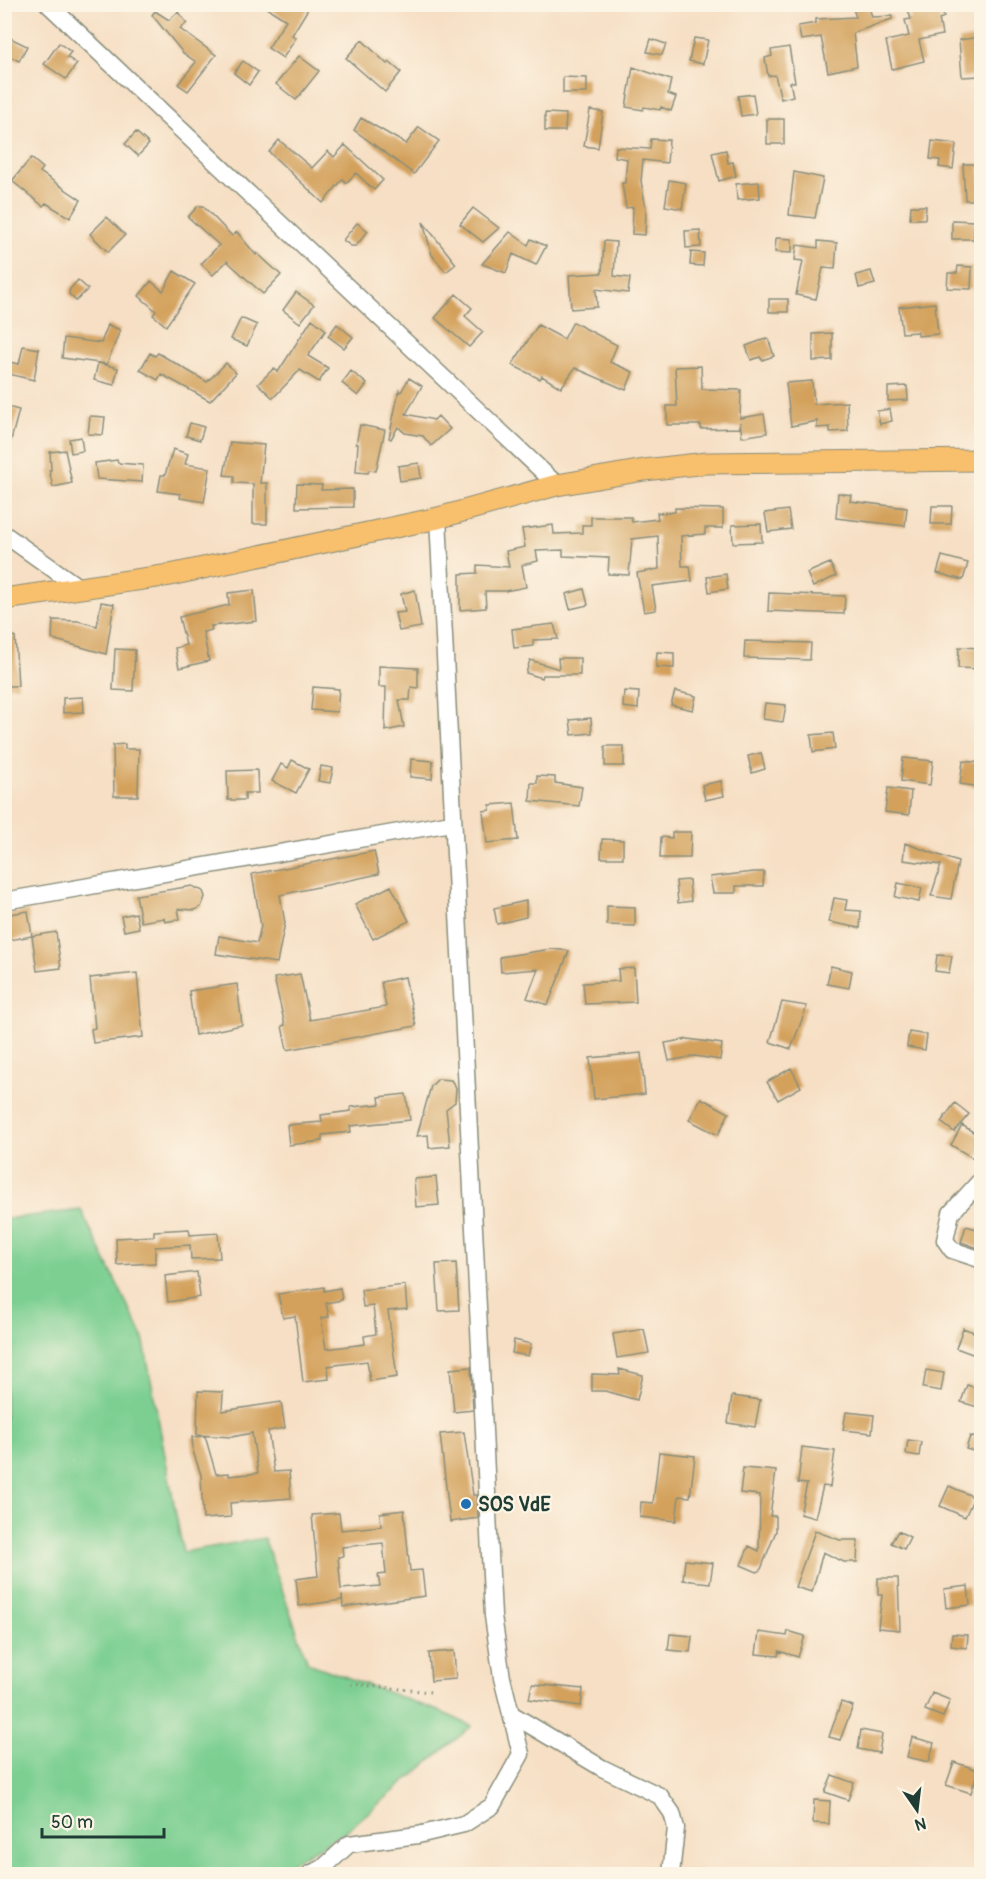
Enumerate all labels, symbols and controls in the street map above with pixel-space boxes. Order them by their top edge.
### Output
place label: SOS VdE [478,1492,551,1517]
marker: SOS VdE [459,1497,473,1511]
north arrow [887,1780,947,1840]
scale bar [42,1801,164,1839]
text: 50 m [51,1811,93,1834]
text: N [913,1813,928,1835]

